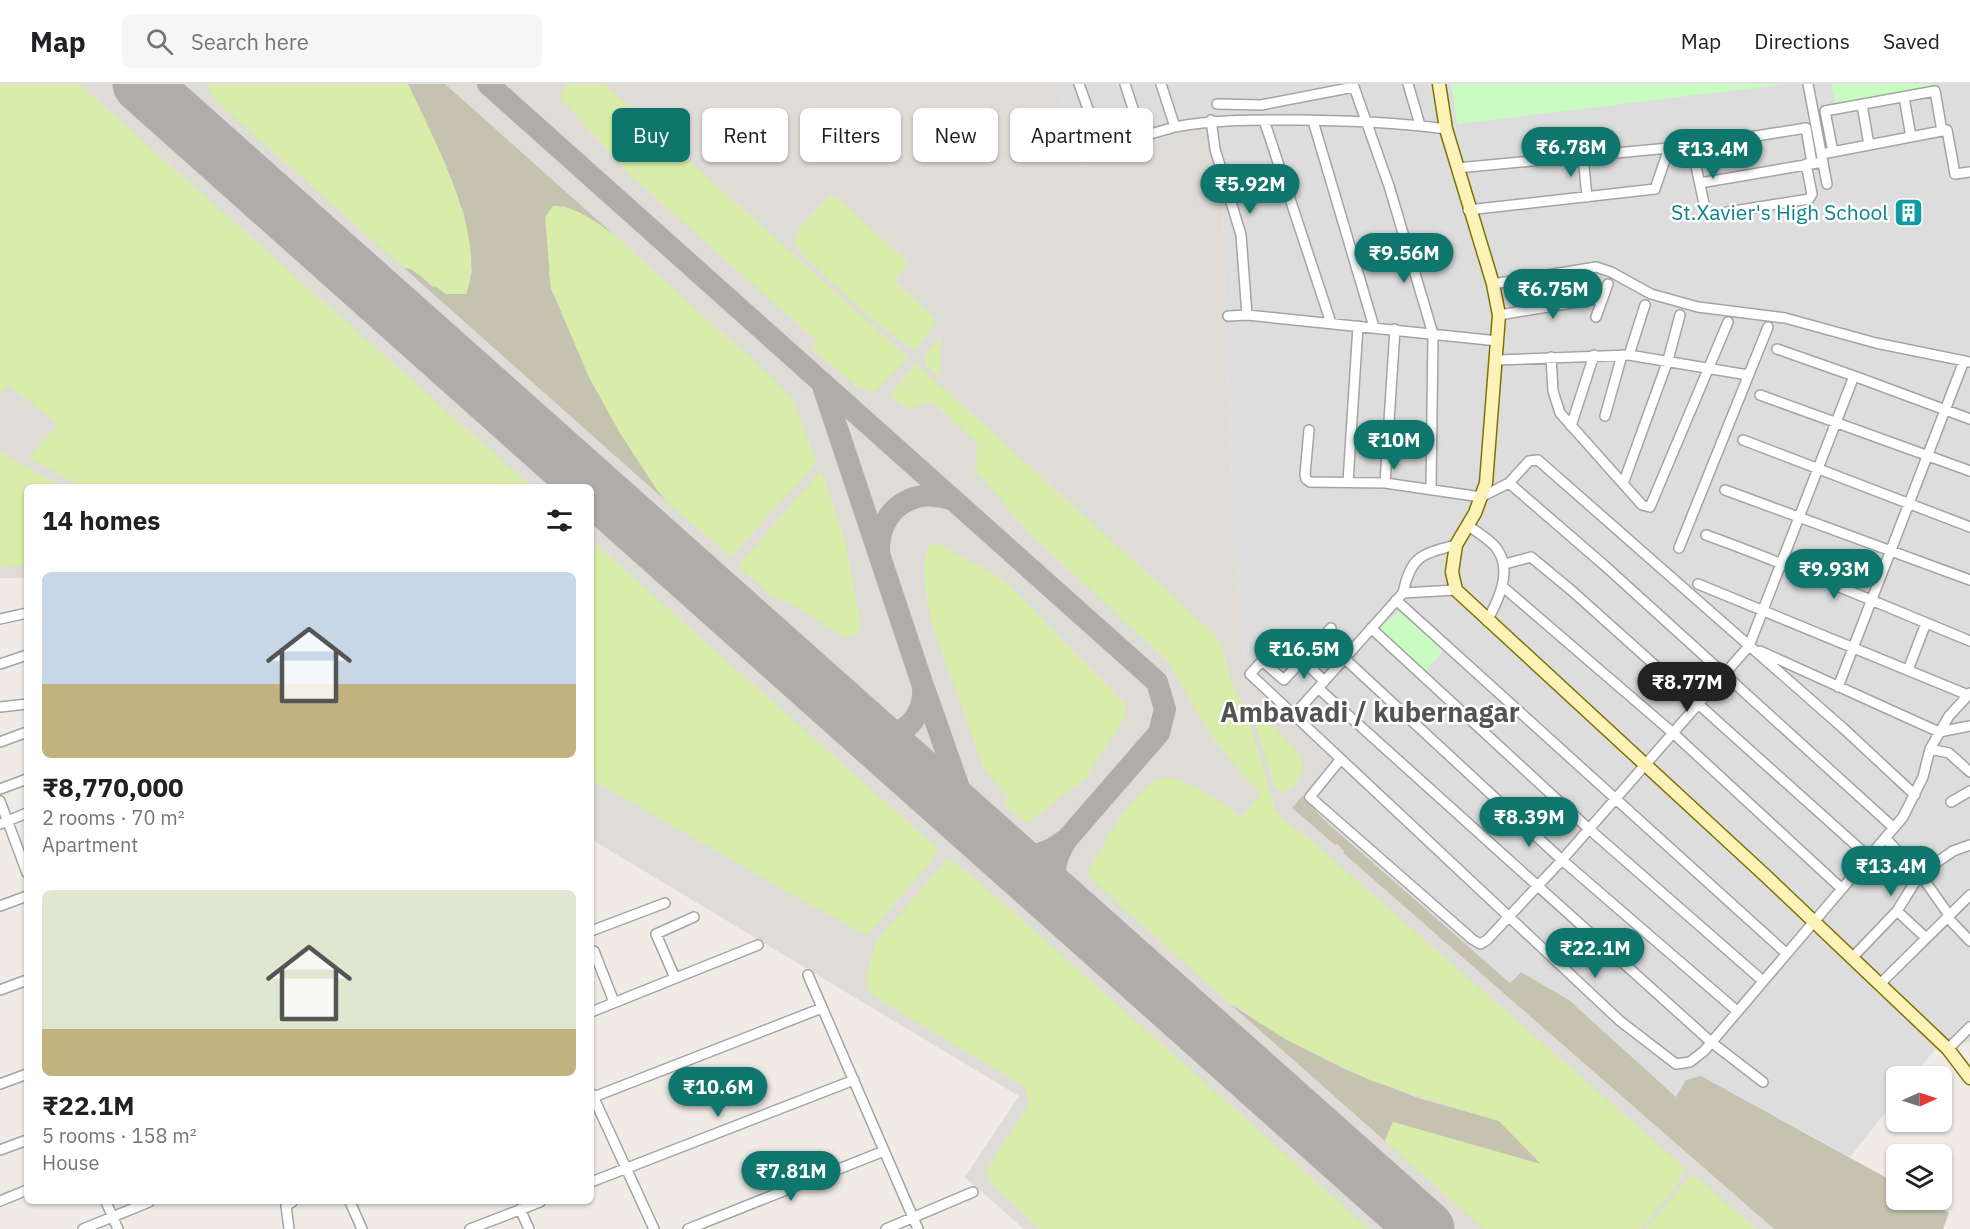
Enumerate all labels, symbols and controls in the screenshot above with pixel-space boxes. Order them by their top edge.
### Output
search box [122,14,542,68]
text: Map [30,23,86,60]
icon: search [143,25,176,58]
text: Search here [191,27,309,56]
text: Map [1681,27,1721,55]
text: Directions [1754,27,1850,55]
text: Saved [1883,27,1940,55]
chip: Buy [612,108,690,162]
chip: Rent [702,108,788,162]
chip: Filters [800,108,901,162]
chip: New [913,108,998,162]
chip: Apartment [1010,108,1153,162]
pin: ₹6.78M [1522,127,1620,178]
pin: ₹13.4M [1664,129,1762,180]
text: ₹6.78M [1535,133,1607,160]
text: ₹13.4M [1677,135,1749,162]
pin: ₹5.92M [1201,164,1299,215]
text: ₹5.92M [1214,170,1286,197]
building icon: St.Xavier's High School [1893,196,1925,228]
place label: St.Xavier's High School [1671,198,1888,226]
pin: ₹9.56M [1355,233,1453,284]
text: ₹9.56M [1368,239,1440,266]
pin: ₹6.75M [1504,269,1602,320]
text: ₹6.75M [1517,275,1589,302]
pin: ₹10M [1358,420,1430,471]
text: ₹10M [1368,426,1420,453]
text: 14 homes [42,503,160,537]
icon: filters [543,504,576,537]
pin: ₹9.93M [1785,549,1883,600]
text: ₹9.93M [1798,555,1870,582]
icon: home [255,611,363,719]
pin: ₹16.5M [1255,629,1353,680]
text: ₹16.5M [1268,635,1340,662]
pin: ₹8.77M [1638,662,1736,713]
text: ₹8.77M [1651,668,1723,695]
district label: Ambavadi / kubernagar [1220,694,1520,729]
text: ₹8,770,000 [42,770,184,804]
pin: ₹8.39M [1480,797,1578,848]
text: ₹8.39M [1493,803,1565,830]
text: 2 rooms · 70 m² [42,804,185,831]
text: Apartment [42,831,138,858]
pin: ₹13.4M [1842,846,1940,897]
text: ₹13.4M [1855,852,1927,879]
pin: ₹22.1M [1546,928,1644,979]
icon: home [255,929,363,1037]
text: ₹22.1M [1559,934,1631,961]
north arrow [1886,1066,1952,1132]
map controls [1886,1066,1952,1210]
pin: ₹10.6M [669,1067,767,1118]
text: ₹10.6M [682,1073,754,1100]
text: ₹22.1M [42,1088,135,1122]
text: 5 rooms · 158 m² [42,1122,197,1149]
button: layers [1886,1144,1952,1210]
text: House [42,1149,99,1176]
pin: ₹7.81M [742,1151,840,1202]
text: ₹7.81M [755,1157,827,1184]

